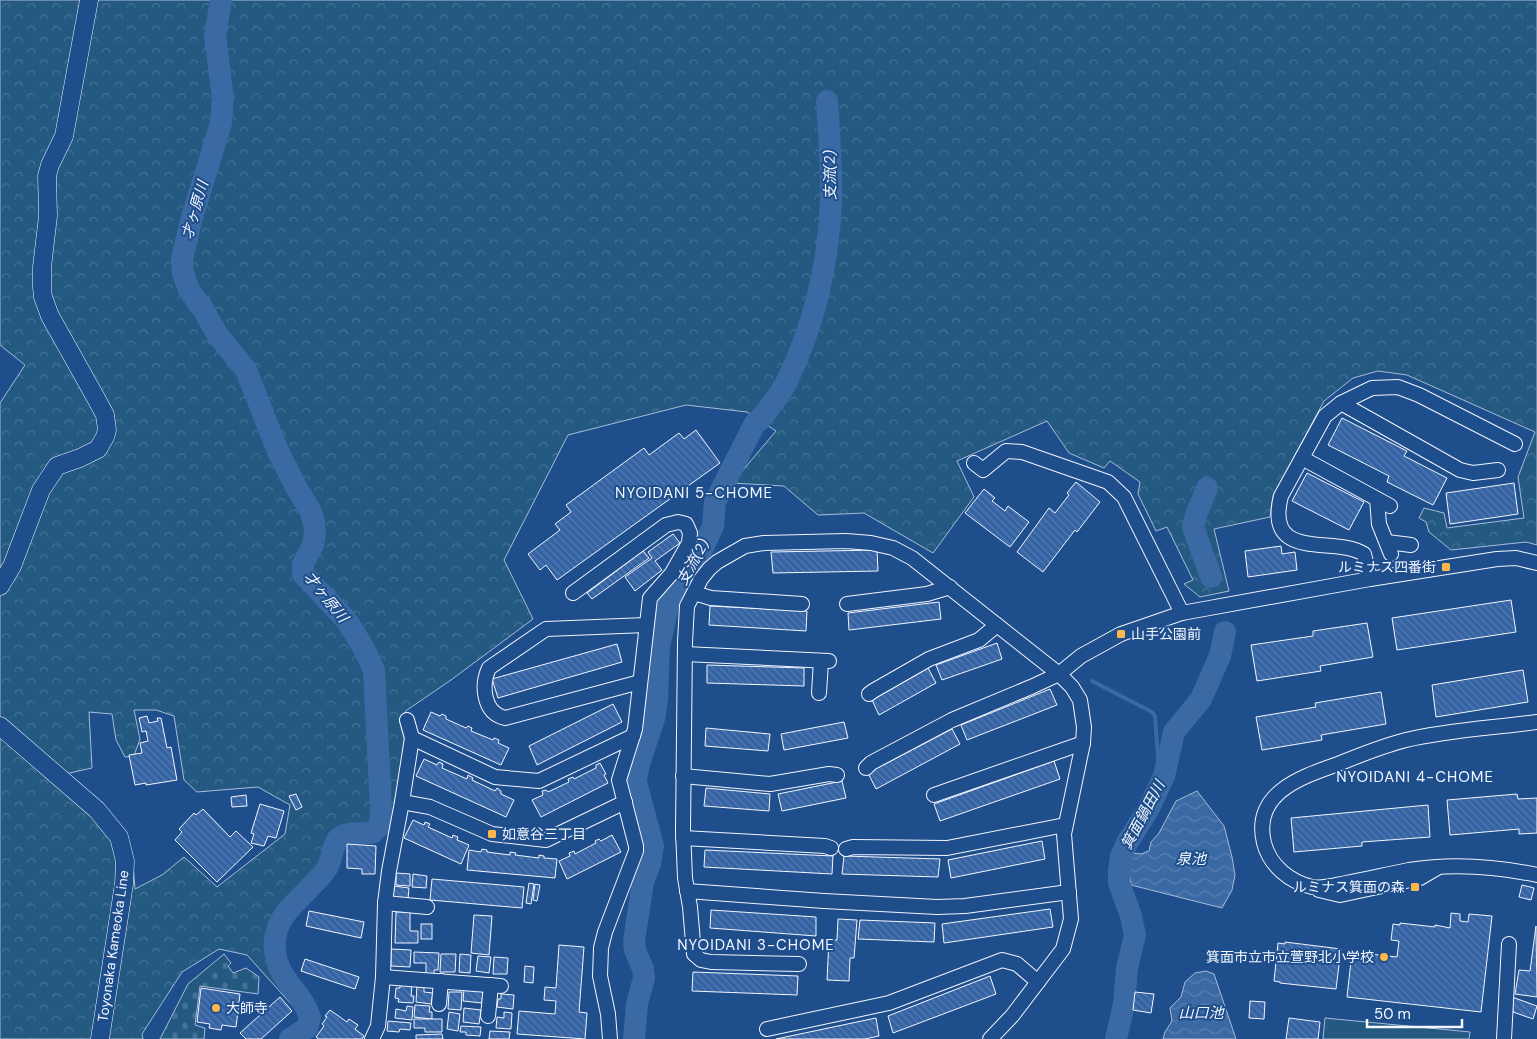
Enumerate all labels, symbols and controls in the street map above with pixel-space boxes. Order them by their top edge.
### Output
water label: 支流(2) [820,149,840,200]
water label: 才ヶ原川 [177,176,213,242]
district label: NYOIDANI 5-CHOME [615,483,773,503]
water label: 支流(2) [672,535,714,589]
place label: ルミナス四番街 [1338,558,1436,576]
marker: ルミナス四番街 [1440,561,1452,573]
water label: 才ヶ原川 [299,567,354,628]
place label: 山手公園前 [1131,625,1201,643]
marker: 山手公園前 [1115,628,1127,640]
district label: NYOIDANI 4-CHOME [1336,767,1494,787]
water label: 箕面鍋田川 [1117,775,1170,853]
place label: 如意谷三丁目 [502,825,586,843]
marker: 如意谷三丁目 [486,828,498,840]
water label: 泉池 [1176,849,1208,869]
street label: Toyonaka Kameoka Line [93,869,133,1023]
place label: ルミナス箕面の森 [1293,878,1405,896]
marker: ルミナス箕面の森 [1409,881,1421,893]
district label: NYOIDANI 3-CHOME [677,935,835,955]
place label: 箕面市立市立萱野北小学校 [1206,948,1374,966]
marker: 箕面市立市立萱野北小学校 [1378,951,1390,963]
scale bar [1367,996,1462,1028]
place label: 大師寺 [226,999,268,1017]
marker: 大師寺 [210,1002,222,1014]
water label: 山口池 [1178,1003,1225,1023]
text: 50 m [1374,1004,1411,1024]

